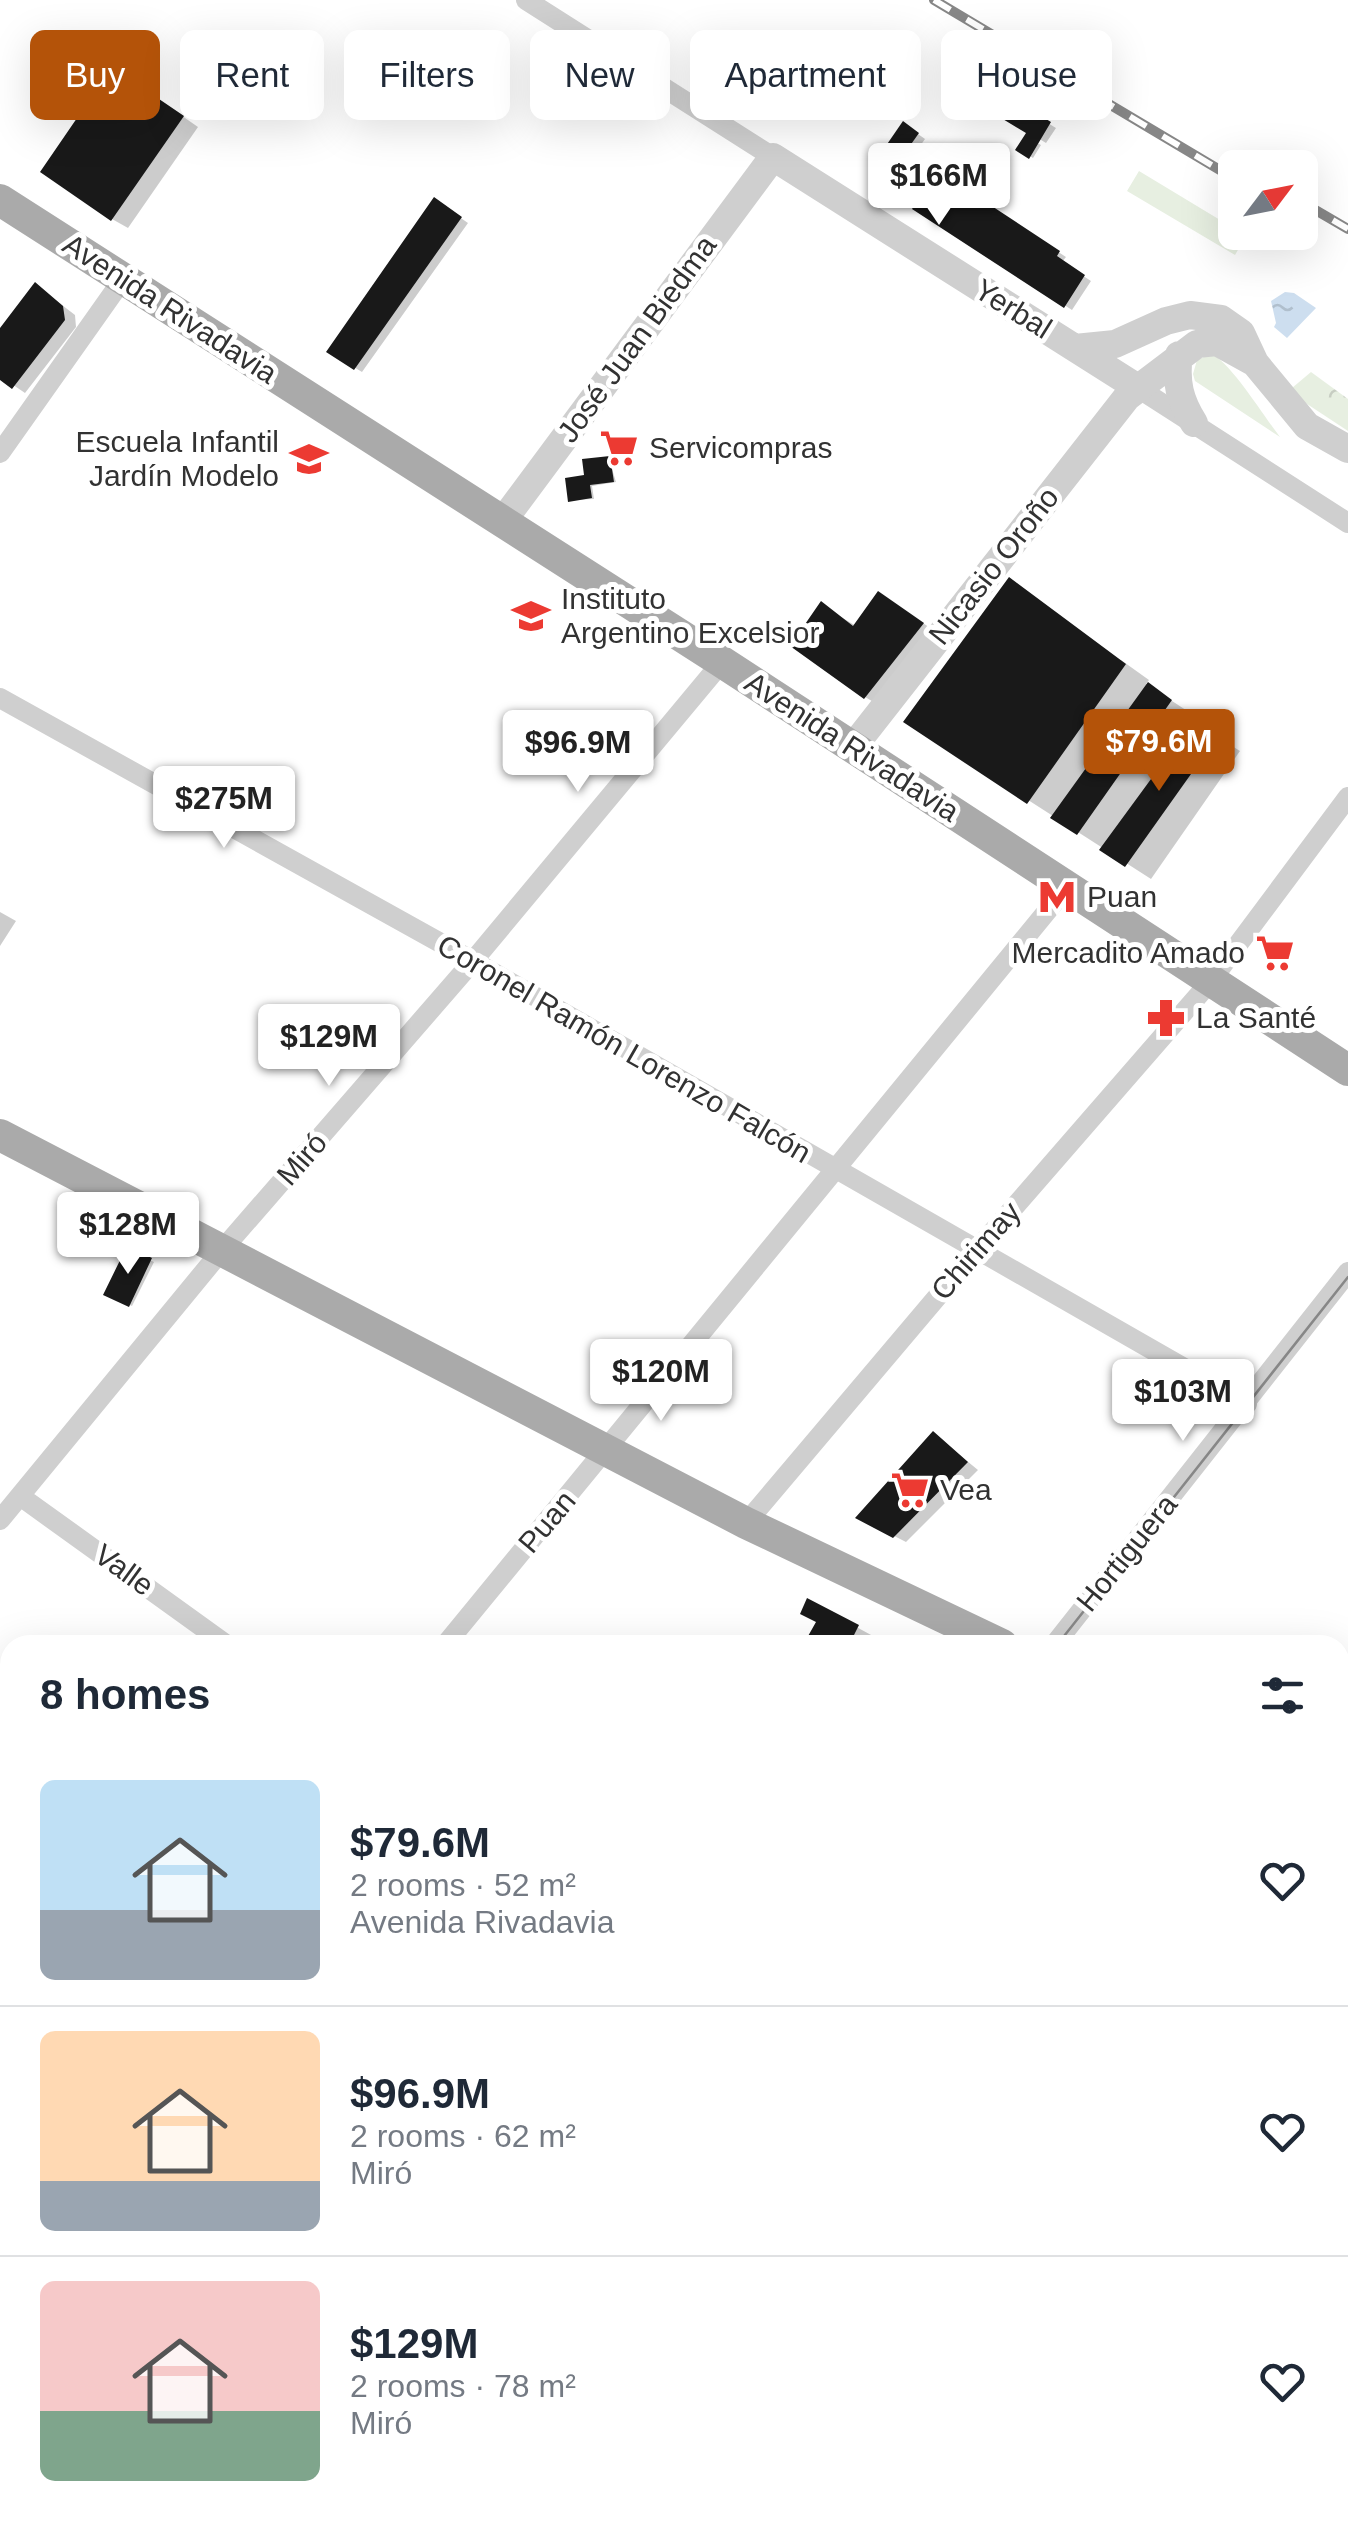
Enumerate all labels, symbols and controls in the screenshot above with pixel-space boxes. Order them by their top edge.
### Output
chip: Buy [30,30,160,120]
chip: Rent [180,30,324,120]
chip: Filters [344,30,510,120]
chip: New [530,30,670,120]
chip: Apartment [690,30,921,120]
chip: House [941,30,1112,120]
pin: $166M [869,143,1009,228]
north arrow [1218,150,1318,250]
map controls [1218,150,1318,250]
text: $166M [890,157,988,193]
street label: Avenida Rivadavia [57,227,283,390]
street label: José Juan Biedma [551,229,723,448]
street label: Yerbal [969,272,1058,345]
place label: Escuela Infantil Jardín Modelo [76,425,279,492]
supermarket icon: Servicompras [598,427,640,469]
place label: Servicompras [649,431,832,464]
school or university icon: Escuela Infantil Jardín Modelo [288,438,330,480]
street label: Nicasio Oroño [922,481,1065,651]
place label: Instituto Argentino Excelsior [561,582,819,649]
school or university icon: Instituto Argentino Excelsior [510,595,552,637]
street label: Avenida Rivadavia [739,665,965,828]
pin: $79.6M [1078,709,1240,794]
pin: $96.9M [497,710,659,795]
text: $79.6M [1106,723,1212,759]
text: $96.9M [525,724,631,760]
pin: $275M [154,766,294,851]
text: $275M [175,780,273,816]
metro station icon: Puan [1036,876,1078,918]
place label: Puan [1087,880,1157,913]
street label: Coronel Ramón Lorenzo Falcón [432,928,817,1169]
supermarket icon: Mercadito Amado [1254,932,1296,974]
place label: Mercadito Amado [1012,936,1245,969]
pharmacy icon: La Santé [1145,997,1187,1039]
place label: La Santé [1196,1001,1316,1034]
pin: $129M [259,1004,399,1089]
text: $129M [280,1018,378,1054]
street label: Miró [270,1126,333,1192]
pin: $128M [58,1192,198,1277]
street label: Chirimay [924,1195,1027,1306]
text: $128M [79,1206,177,1242]
pin: $120M [591,1339,731,1424]
text: $120M [612,1353,710,1389]
pin: $103M [1113,1359,1253,1444]
text: $103M [1134,1373,1232,1409]
supermarket icon: Vea [889,1469,931,1511]
place label: Vea [940,1473,992,1506]
street label: Puan [511,1484,582,1559]
street label: Hortiguera [1070,1488,1184,1617]
street label: Valle [89,1537,160,1602]
icon: filters [1255,1668,1310,1723]
text: 8 homes [40,1671,210,1718]
text: $79.6M [350,1819,490,1866]
icon: home [120,1820,240,1940]
icon: heart [1255,1853,1310,1908]
text: 2 rooms · 52 m² [350,1867,576,1903]
text: Avenida Rivadavia [350,1904,614,1940]
text: $96.9M [350,2070,490,2117]
icon: home [120,2071,240,2191]
icon: heart [1255,2104,1310,2159]
text: 2 rooms · 62 m² [350,2118,576,2154]
text: Miró [350,2155,412,2191]
text: $129M [350,2320,478,2367]
icon: home [120,2321,240,2441]
icon: heart [1255,2354,1310,2409]
text: 2 rooms · 78 m² [350,2368,576,2404]
text: Miró [350,2405,412,2441]

